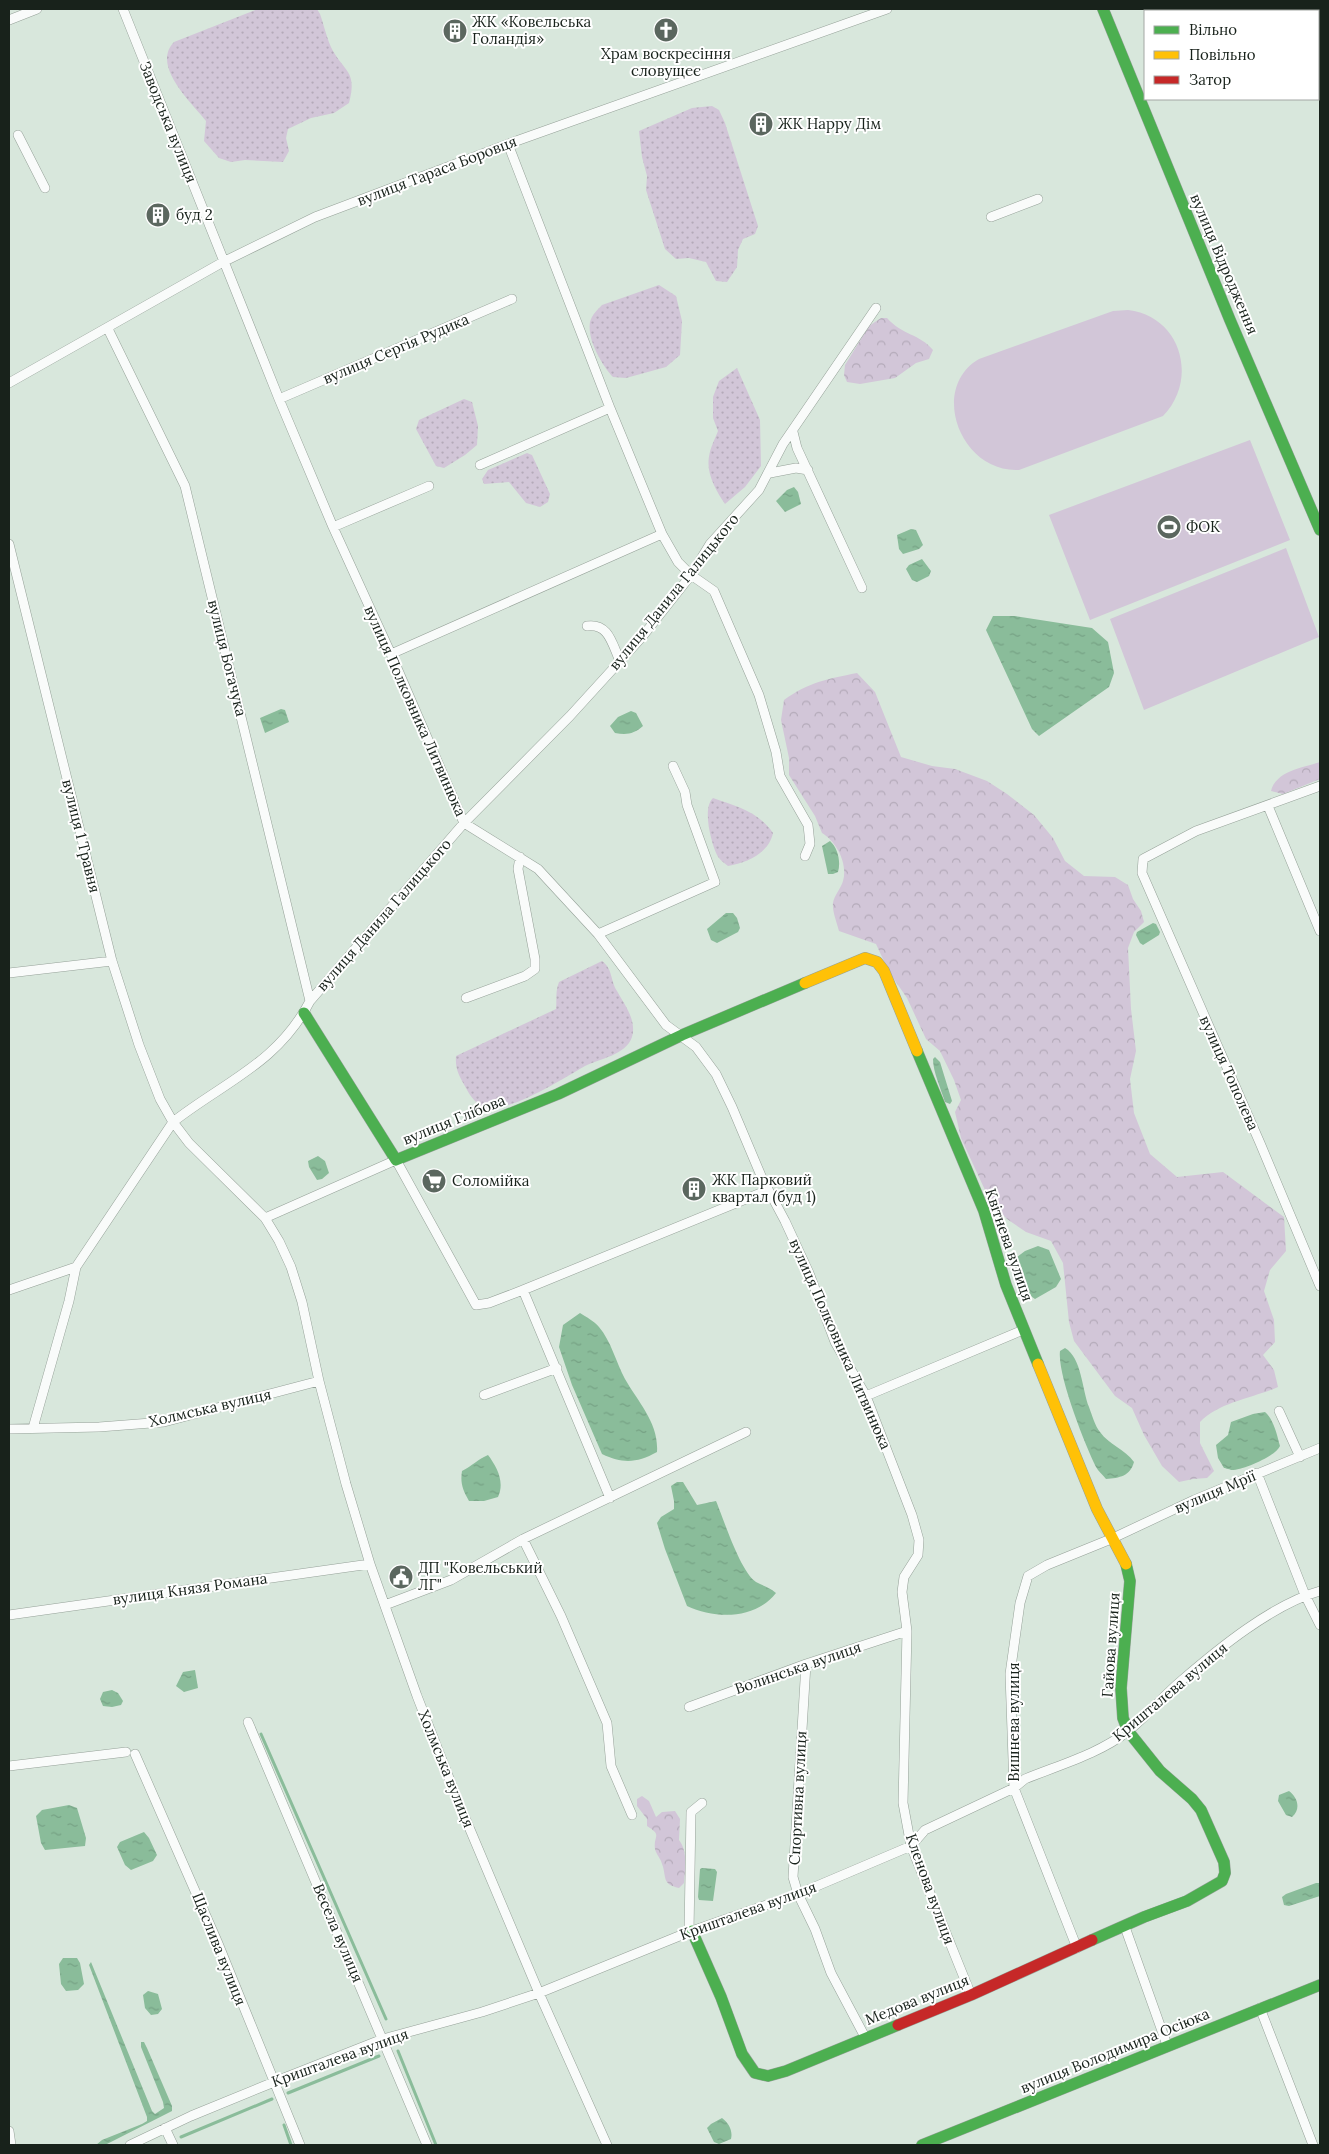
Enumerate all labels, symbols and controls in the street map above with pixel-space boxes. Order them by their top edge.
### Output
legend [1144,10,1319,100]
place label: ЖК «Ковельська Голандія» [472,12,591,48]
church icon: Храм воскресіння словущеє [653,17,679,43]
building icon: ЖК «Ковельська Голандія» [442,18,468,44]
text: Вільно [1189,20,1237,39]
place label: Храм воскресіння словущеє [601,44,731,80]
text: Повільно [1189,45,1256,64]
street label: Заводська вулиця [135,58,201,185]
text: Затор [1189,70,1231,89]
building icon: ЖК Happy Дім [748,111,774,137]
place label: ЖК Happy Дім [778,114,881,133]
street label: вулиця Тараса Боровця [354,131,519,210]
street label: вулиця Відродження [1186,191,1263,337]
building icon: буд 2 [145,202,171,228]
place label: буд 2 [176,205,213,224]
street label: вулиця Сергія Рудика [320,309,472,388]
street label: вулиця Данила Галицького [605,509,743,674]
sports icon: ФОК [1156,514,1182,540]
place label: ФОК [1186,517,1221,536]
street label: вулиця Богачука [204,597,251,719]
street label: вулиця Полковника Литвинюка [360,602,471,819]
street label: вулиця 1 Травня [58,777,105,895]
street label: вулиця Данила Галицького [312,834,455,995]
street label: вулиця Тополева [1196,1013,1263,1133]
street label: вулиця Глібова [400,1090,508,1149]
supermarket icon: Соломійка [421,1168,447,1194]
place label: ЖК Парковий квартал (буд 1) [712,1170,816,1207]
place label: Соломійка [452,1171,530,1190]
building icon: ЖК Парковий квартал (буд 1) [681,1176,707,1202]
street label: Квітнева вулиця [981,1186,1038,1304]
street label: вулиця Полковника Литвинюка [785,1235,896,1452]
street label: Холмська вулиця [147,1384,273,1431]
street label: вулиця Мрії [1171,1466,1259,1517]
place label: ДП "Ковельський ЛГ" [418,1558,543,1594]
public building icon: ДП "Ковельський ЛГ" [388,1564,414,1590]
street label: вулиця Князя Романа [111,1568,269,1609]
street label: Гайова вулиця [1097,1592,1124,1698]
street label: Волинська вулиця [732,1637,864,1698]
street label: Кришталева вулиця [1108,1638,1231,1745]
street label: Вишнева вулиця [1004,1662,1023,1782]
street label: Холмська вулиця [414,1707,479,1830]
street label: Спортивна вулиця [784,1730,811,1866]
street label: Кленова вулиця [902,1831,959,1947]
street label: Кришталева вулиця [677,1877,819,1944]
street label: Весела вулиця [309,1881,368,1985]
street label: Щаслива вулиця [188,1890,251,2008]
street label: Медова вулиця [862,1970,972,2029]
street label: вулиця Володимира Осіюка [1017,2004,1212,2097]
street label: Кришталева вулиця [269,2024,411,2091]

